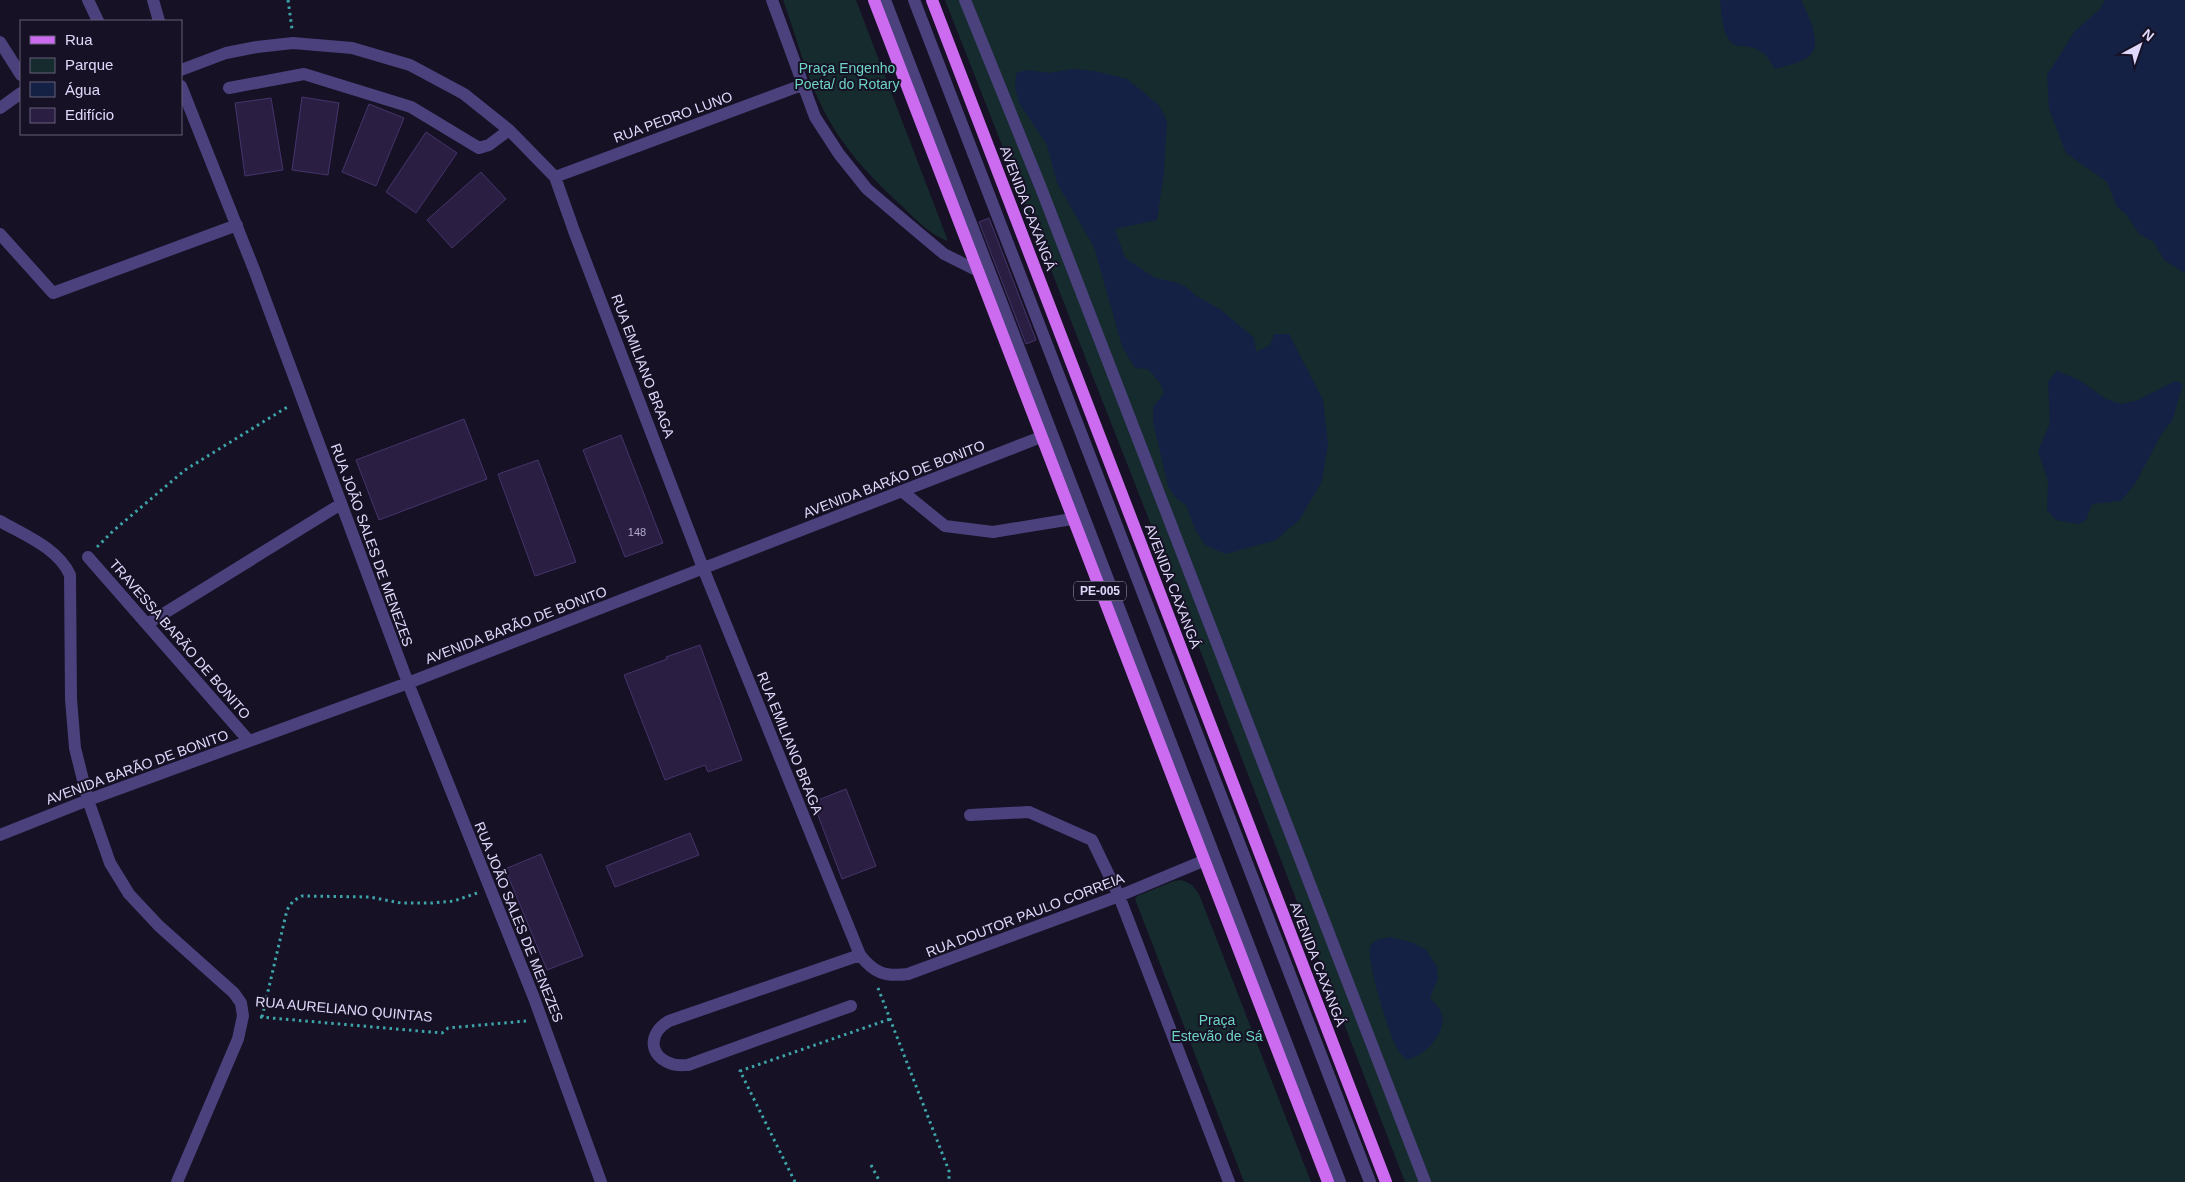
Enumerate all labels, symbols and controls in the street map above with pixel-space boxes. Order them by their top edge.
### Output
legend [20,20,182,135]
north arrow [2115,20,2165,70]
text: N [2139,26,2157,44]
text: Rua [65,31,93,48]
text: Parque [65,56,113,73]
park label: Praça Engenho Poeta/ do Rotary [794,60,900,92]
text: Água [65,81,101,98]
street label: RUA PEDRO LUNO [611,88,735,146]
text: Edifício [65,106,114,123]
street label: AVENIDA CAXANGÁ [997,144,1059,273]
street label: RUA EMILIANO BRAGA [608,292,678,441]
street label: AVENIDA BARÃO DE BONITO [801,437,987,521]
street label: RUA JOÃO SALES DE MENEZES [328,441,416,649]
street label: AVENIDA CAXANGÁ [1142,522,1204,651]
house number: 148 [628,526,646,538]
street label: TRAVESSA BARÃO DE BONITO [106,556,254,722]
road number: PE-005 [1074,582,1126,600]
street label: AVENIDA BARÃO DE BONITO [423,583,609,667]
street label: RUA EMILIANO BRAGA [754,669,826,817]
street label: AVENIDA BARÃO DE BONITO [43,726,231,808]
street label: RUA JOÃO SALES DE MENEZES [471,819,567,1025]
street label: RUA DOUTOR PAULO CORREIA [924,869,1127,960]
street label: AVENIDA CAXANGÁ [1287,900,1349,1029]
street label: RUA AURELIANO QUINTAS [255,993,433,1025]
park label: Praça Estevão de Sá [1171,1012,1263,1044]

